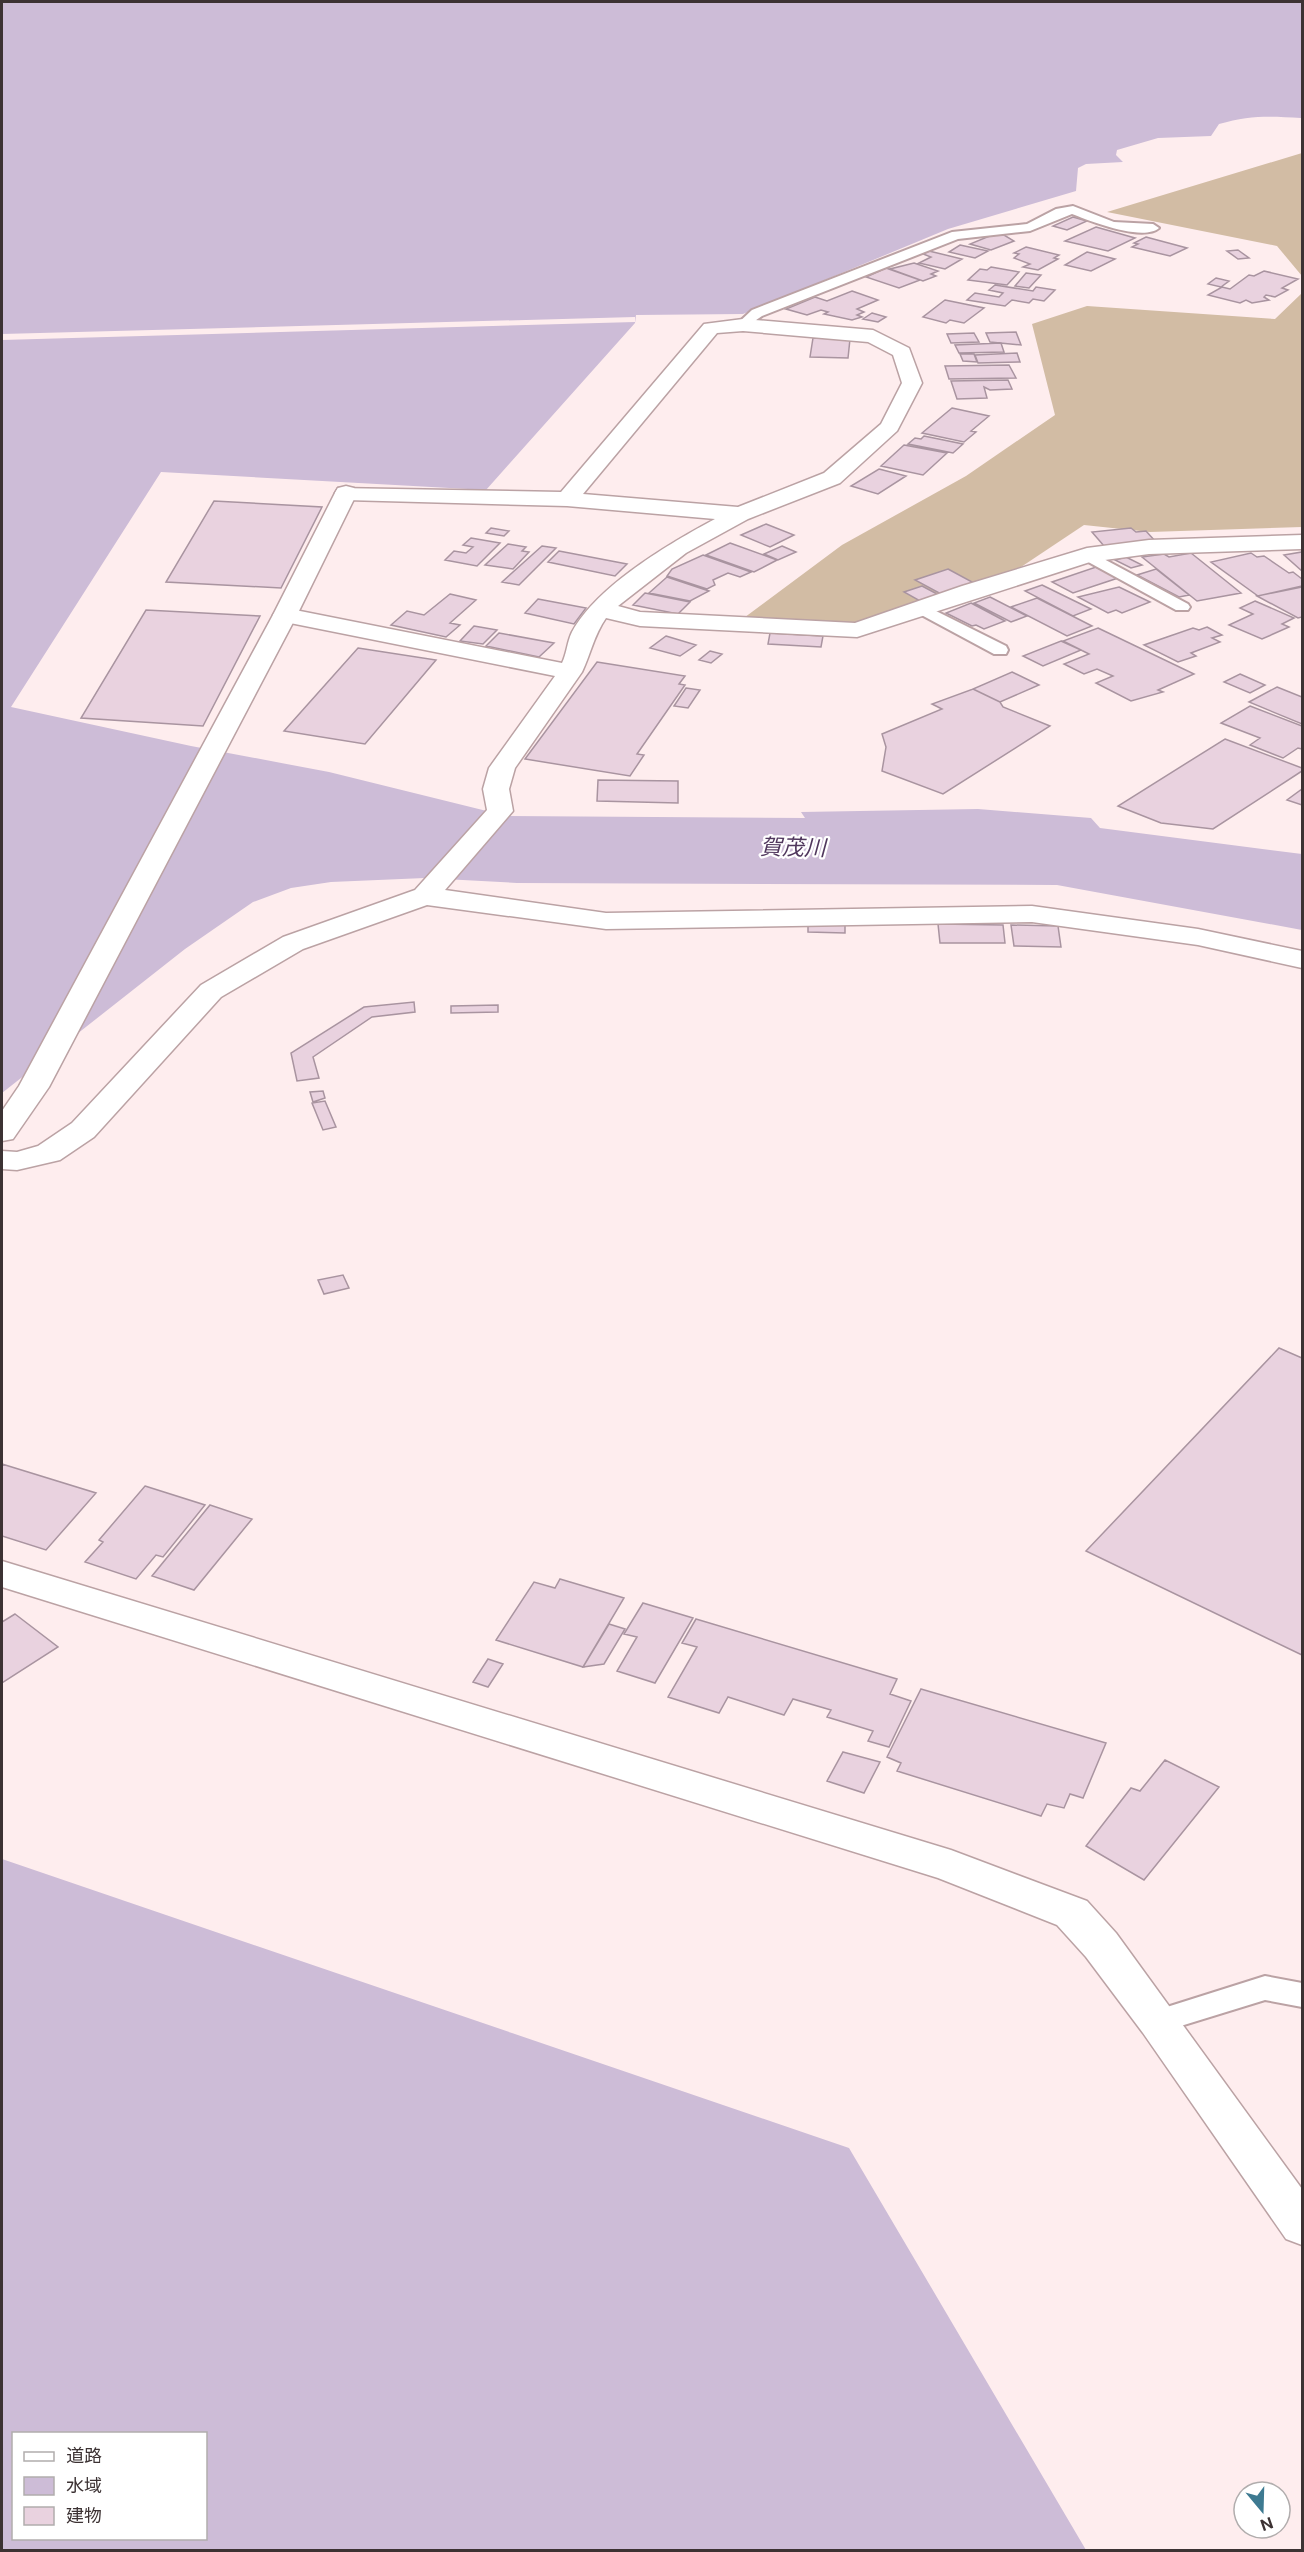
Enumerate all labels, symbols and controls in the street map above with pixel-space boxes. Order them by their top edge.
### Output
water label: 賀茂川 [760,833,828,861]
legend [12,2432,207,2540]
text: 道路 [66,2445,102,2466]
text: 水域 [66,2475,102,2496]
north arrow [1232,2480,1292,2540]
text: 建物 [66,2505,102,2526]
text: N [1258,2513,1276,2535]

